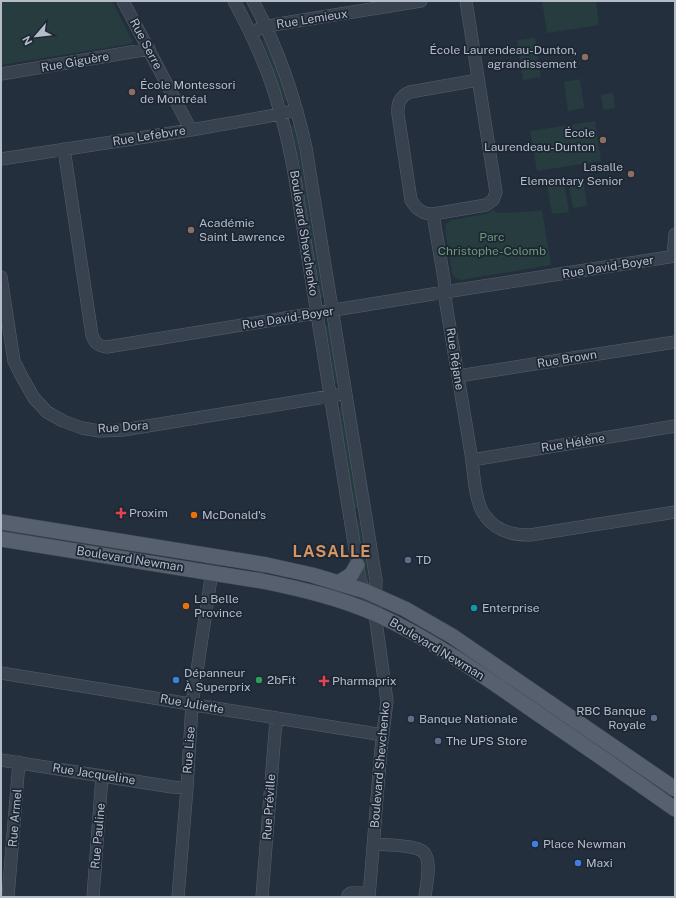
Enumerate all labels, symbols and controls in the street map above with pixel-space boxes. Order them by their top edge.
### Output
street label: Rue Lemieux [275,6,349,32]
north arrow [16,16,56,56]
street label: Rue Serre [127,16,165,72]
text: N [20,34,34,47]
place label: École Laurendeau-Dunton, agrandissement [430,43,577,71]
street label: Rue Giguère [40,49,110,75]
marker: École Laurendeau-Dunton, agrandissement [580,52,590,62]
place label: École Montessori de Montréal [140,78,235,106]
marker: École Montessori de Montréal [127,87,137,97]
street label: Rue Lefebvre [111,123,187,149]
place label: École Laurendeau-Dunton [484,126,595,154]
marker: École Laurendeau-Dunton [598,135,608,145]
place label: Lasalle Elementary Senior [520,160,623,188]
street label: Boulevard Shevchenko [287,169,321,297]
marker: Lasalle Elementary Senior [626,169,636,179]
place label: Académie Saint Lawrence [199,216,285,244]
marker: Académie Saint Lawrence [186,225,196,235]
park label: Parc Christophe-Colomb [438,230,546,258]
street label: Rue David-Boyer [561,253,655,281]
street label: Rue David-Boyer [241,304,335,332]
street label: Rue Réjane [443,327,467,391]
street label: Rue Brown [536,347,598,371]
street label: Rue Dora [97,418,149,436]
street label: Rue Hélène [540,431,606,455]
place label: Proxim [129,506,168,520]
marker: Proxim [116,508,126,518]
place label: McDonald's [202,508,266,522]
marker: McDonald's [189,510,199,520]
district label: LASALLE [293,542,371,561]
street label: Boulevard Newman [76,544,185,574]
place label: TD [416,553,431,567]
marker: TD [403,555,413,565]
place label: La Belle Province [194,592,242,620]
marker: La Belle Province [181,601,191,611]
place label: Enterprise [482,601,540,615]
marker: Enterprise [469,603,479,613]
street label: Boulevard Newman [387,615,487,683]
place label: Dépanneur À Superprix [184,666,251,694]
place label: 2bFit [267,673,296,687]
place label: Pharmaprix [332,674,397,688]
marker: Dépanneur À Superprix [171,675,181,685]
marker: 2bFit [254,675,264,685]
marker: Pharmaprix [319,676,329,686]
street label: Rue Juliette [159,691,225,717]
street label: Boulevard Shevchenko [367,701,393,829]
place label: RBC Banque Royale [576,704,646,732]
place label: Banque Nationale [419,712,518,726]
marker: RBC Banque Royale [649,713,659,723]
marker: Banque Nationale [406,714,416,724]
street label: Rue Lise [180,726,198,774]
place label: The UPS Store [446,734,528,748]
marker: The UPS Store [433,736,443,746]
street label: Rue Jacqueline [52,761,137,787]
street label: Rue Préville [260,773,278,841]
street label: Rue Armel [5,788,25,848]
street label: Rue Pauline [88,802,108,870]
place label: Place Newman [543,837,626,851]
marker: Place Newman [530,839,540,849]
place label: Maxi [586,856,613,870]
marker: Maxi [573,858,583,868]

